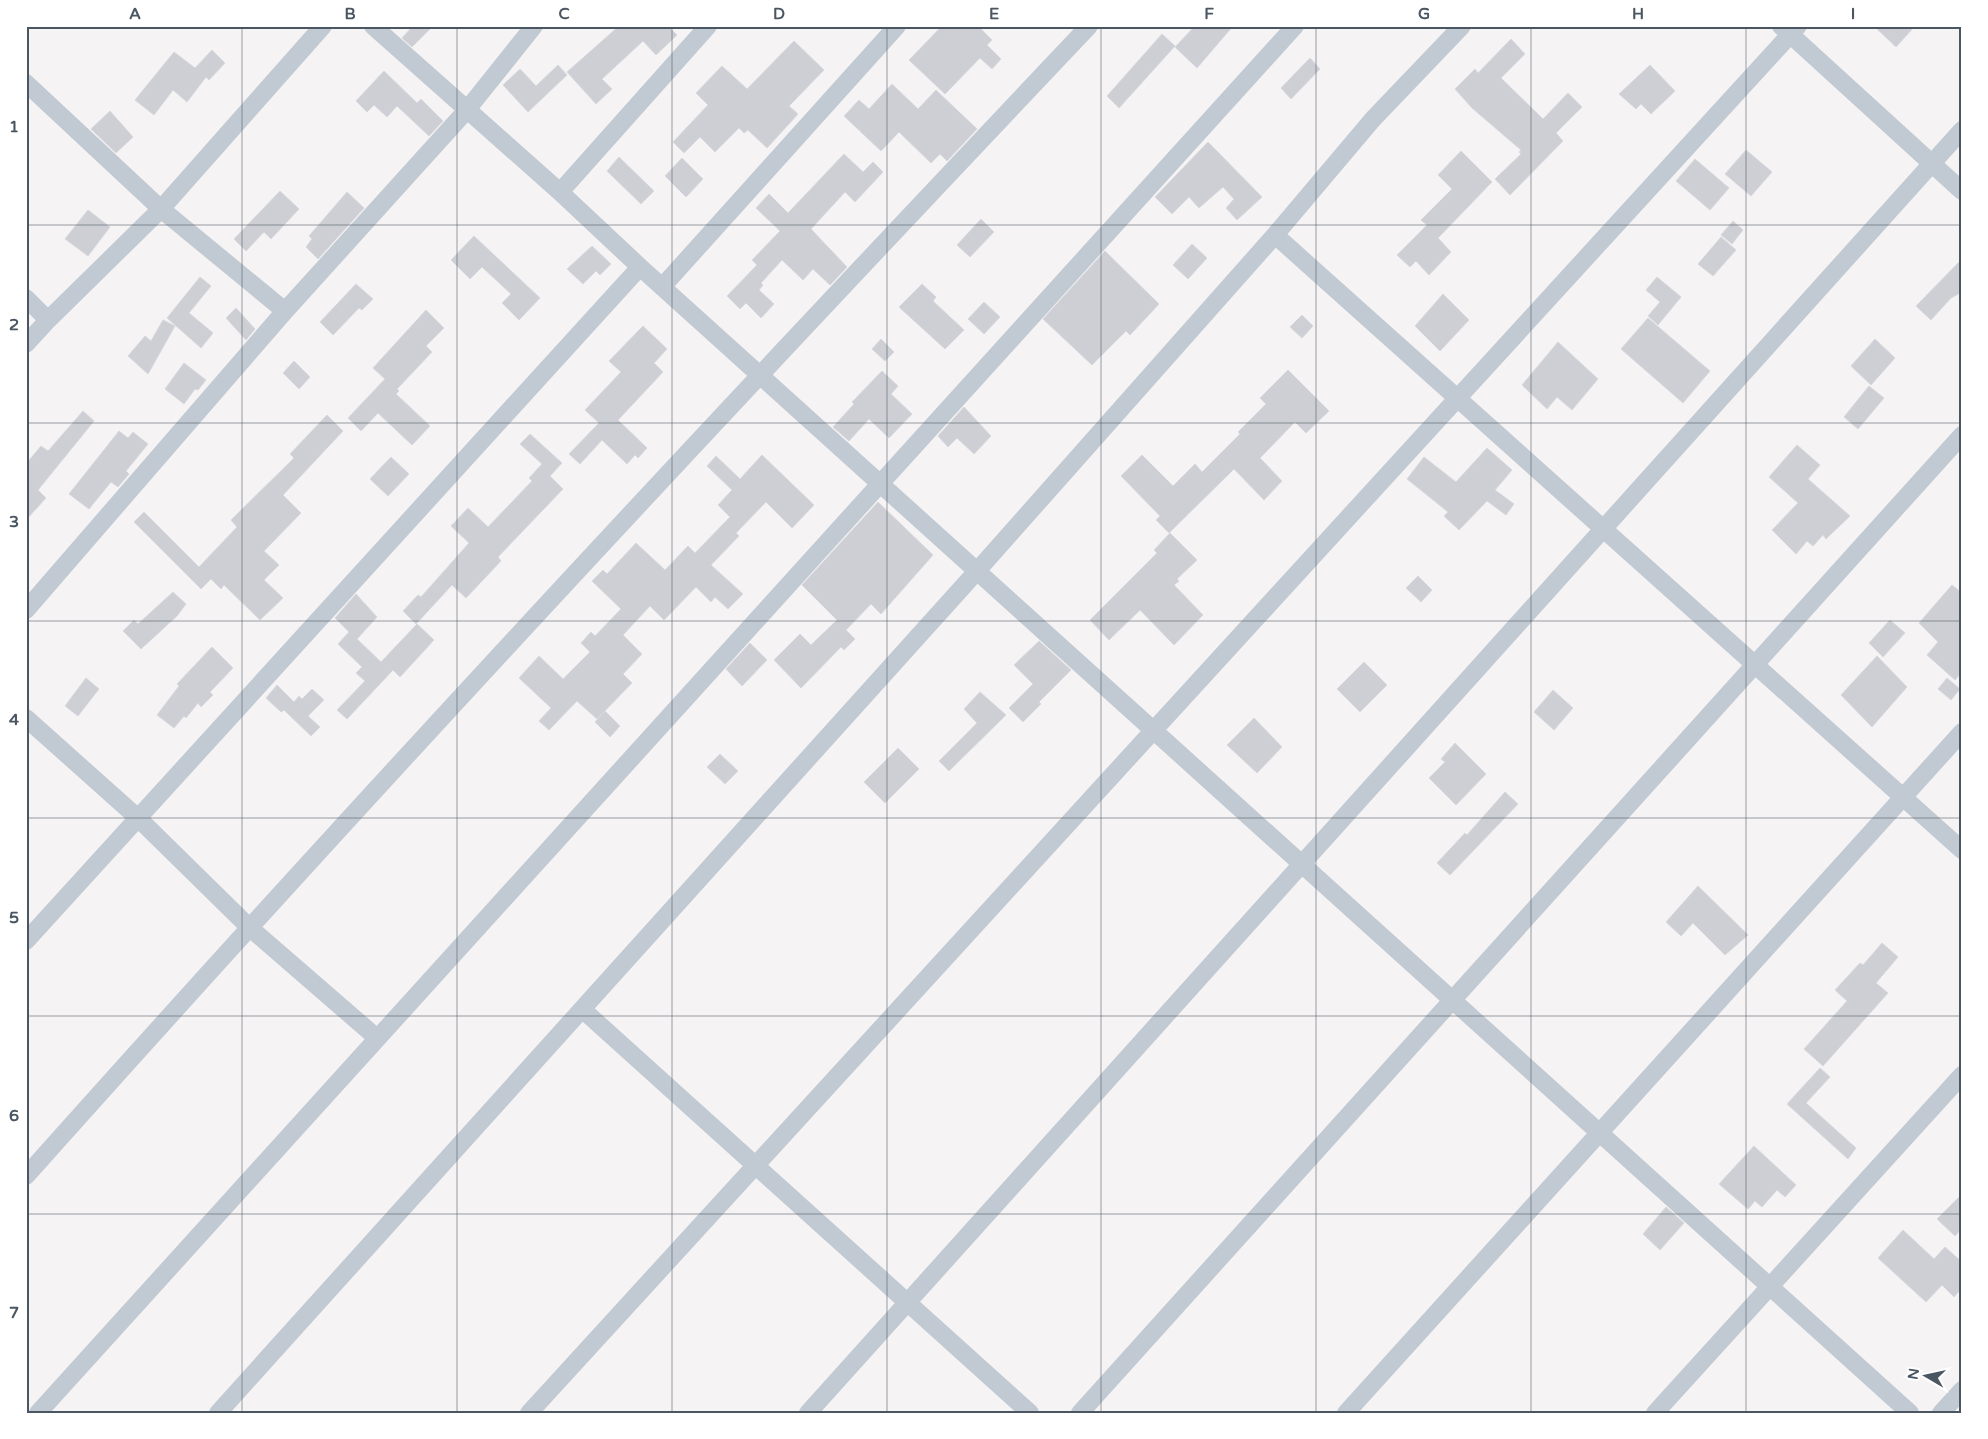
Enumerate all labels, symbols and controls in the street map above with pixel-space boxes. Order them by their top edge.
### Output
text: A [129,4,141,24]
text: B [344,4,356,24]
text: C [558,4,570,24]
text: D [773,4,785,24]
text: E [989,4,999,24]
text: F [1204,4,1214,24]
text: G [1418,4,1430,24]
text: H [1632,4,1644,24]
text: I [1851,4,1855,24]
text: 1 [9,117,19,137]
text: 2 [9,315,19,335]
text: 3 [9,512,19,532]
text: 4 [9,710,19,730]
text: 5 [9,908,19,928]
text: 6 [9,1106,19,1126]
text: 7 [9,1303,19,1323]
north arrow [1900,1352,1950,1402]
text: N [1904,1367,1923,1381]

